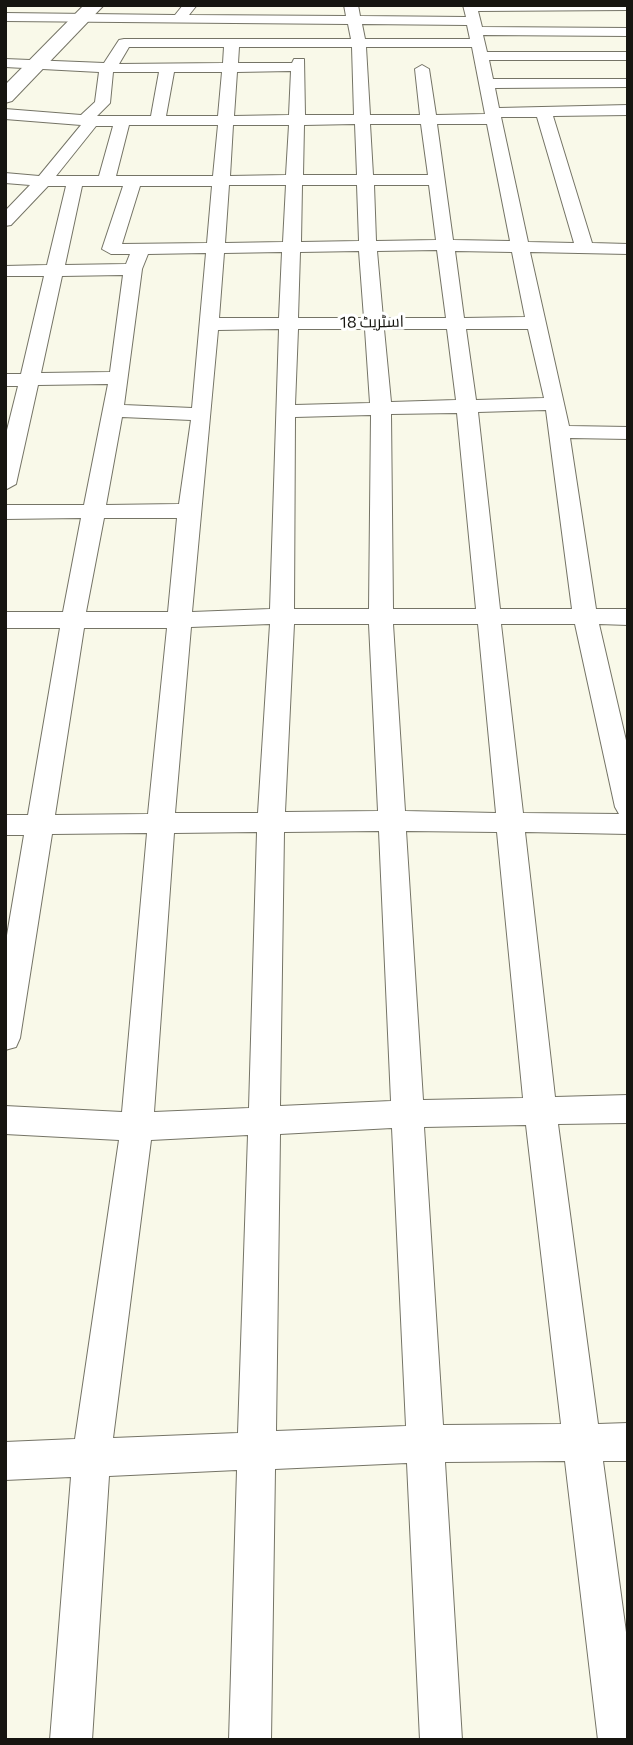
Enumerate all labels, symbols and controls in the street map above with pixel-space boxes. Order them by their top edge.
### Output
street label: اسٹریٹ 18 [340,312,404,332]

